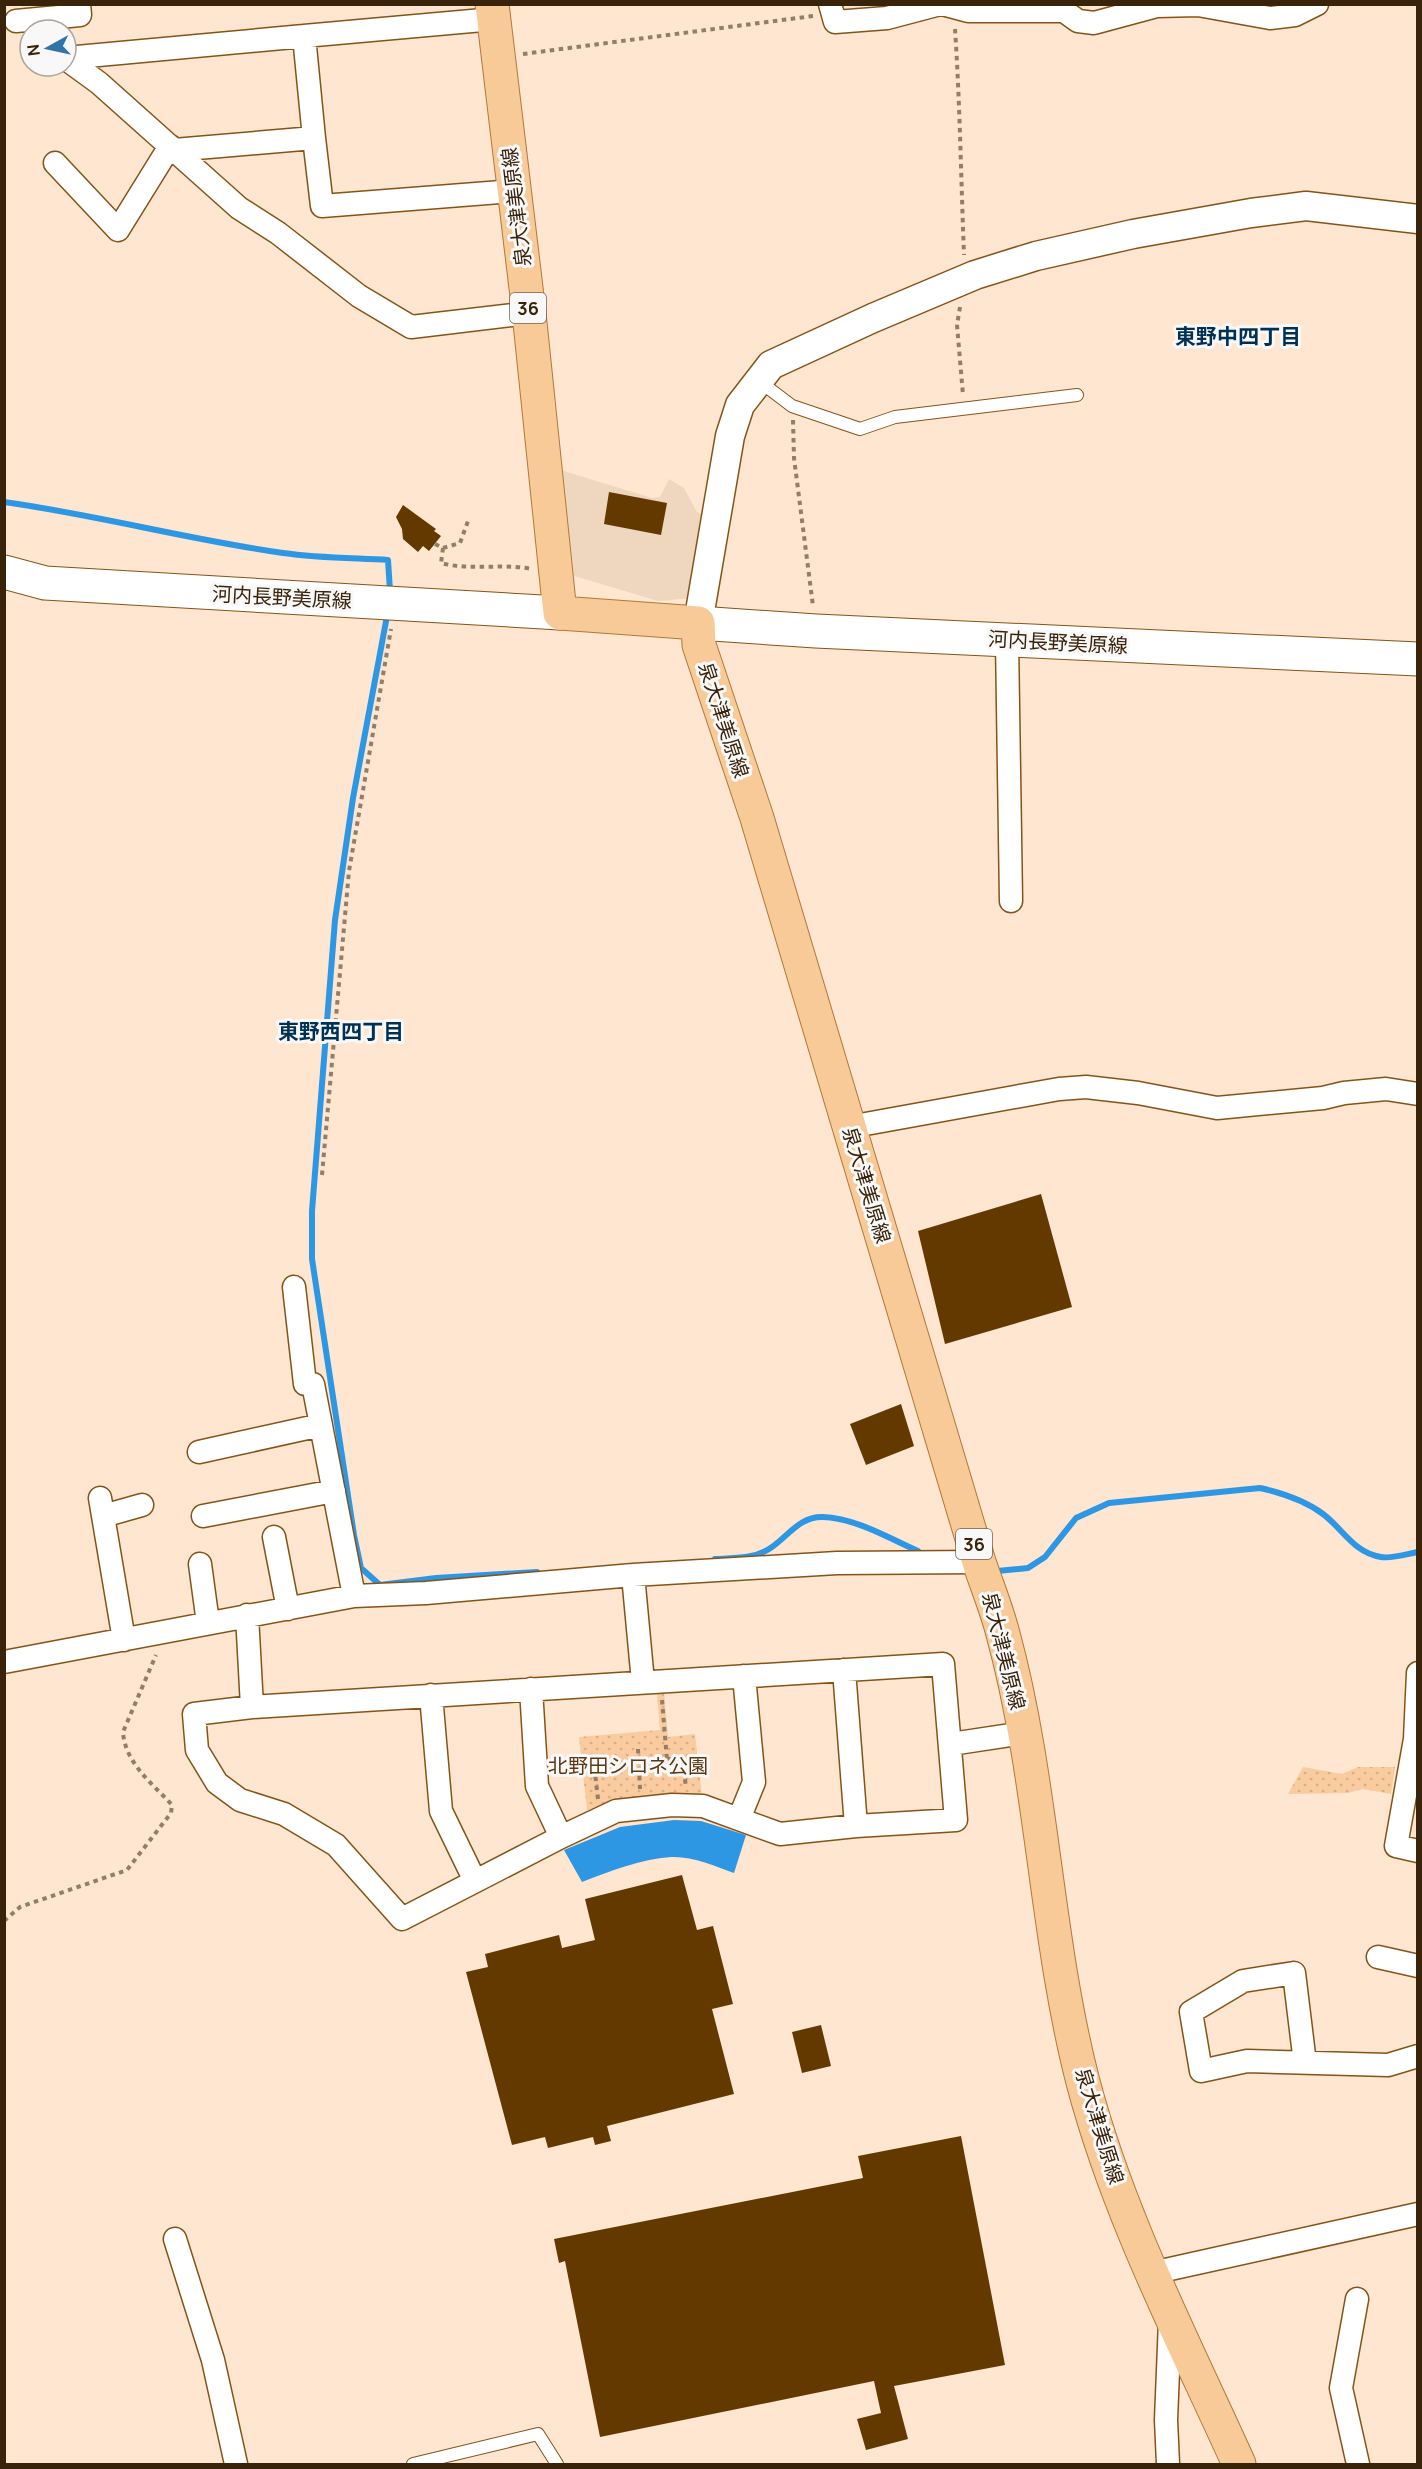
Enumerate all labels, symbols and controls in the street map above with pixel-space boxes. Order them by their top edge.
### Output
north arrow [18,18,78,78]
text: N [21,43,45,57]
street label: 泉大津美原線 [495,146,537,268]
road number: 36 [510,293,546,323]
district label: 東野中四丁目 [1175,322,1301,350]
street label: 河内長野美原線 [211,580,353,614]
street label: 河内長野美原線 [987,625,1129,659]
street label: 泉大津美原線 [693,659,755,781]
district label: 東野西四丁目 [278,1017,404,1045]
street label: 泉大津美原線 [837,1124,897,1246]
road number: 36 [956,1529,992,1559]
street label: 泉大津美原線 [976,1590,1032,1712]
park label: 北野田シロネ公園 [548,1752,708,1779]
street label: 泉大津美原線 [1070,2065,1130,2187]

